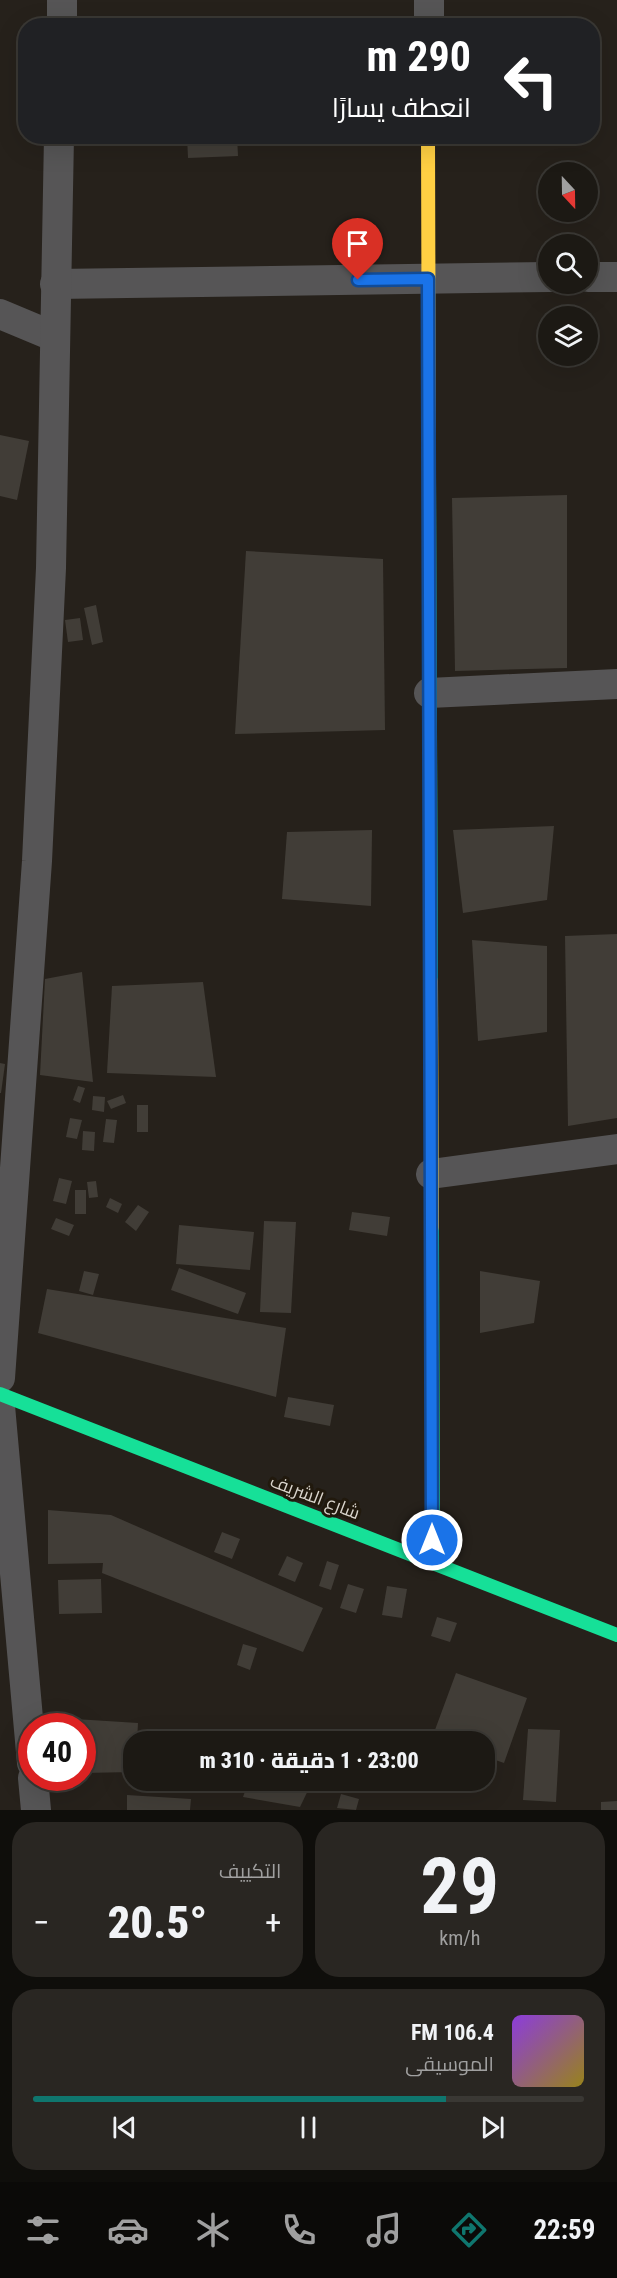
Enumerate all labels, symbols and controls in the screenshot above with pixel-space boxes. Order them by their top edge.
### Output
text: 290 m [366,32,471,81]
icon: left [492,42,570,120]
text: انعطف يسارًا [332,92,471,124]
north arrow [538,162,598,222]
map controls [538,162,598,366]
pin [332,218,383,280]
icon: arrive [341,227,374,260]
button: search [538,234,598,294]
button: layers [538,306,598,366]
street label: شارع الشريف [267,1470,363,1525]
position arrow [400,1508,464,1572]
speed limit sign: 40 [18,1713,96,1791]
text: 23:00 · 1 دقيقة · 310 m [199,1748,419,1773]
text: 29 [420,1841,499,1932]
text: التكييف [219,1859,282,1883]
text: 20.5° [107,1896,207,1949]
text: − [33,1903,50,1942]
text: + [265,1903,281,1942]
text: km/h [439,1926,480,1950]
text: 106.4 FM [411,2020,494,2045]
text: الموسيقى [405,2052,494,2076]
icon: previous [108,2111,141,2144]
icon: pause [292,2111,325,2144]
icon: next [476,2111,509,2144]
icon: filters [22,2209,64,2251]
icon: car [107,2209,149,2251]
icon: climate [192,2209,234,2251]
icon: phone [278,2209,320,2251]
icon: music [363,2209,405,2251]
icon: directions [448,2209,490,2251]
text: 22:59 [533,2214,595,2246]

